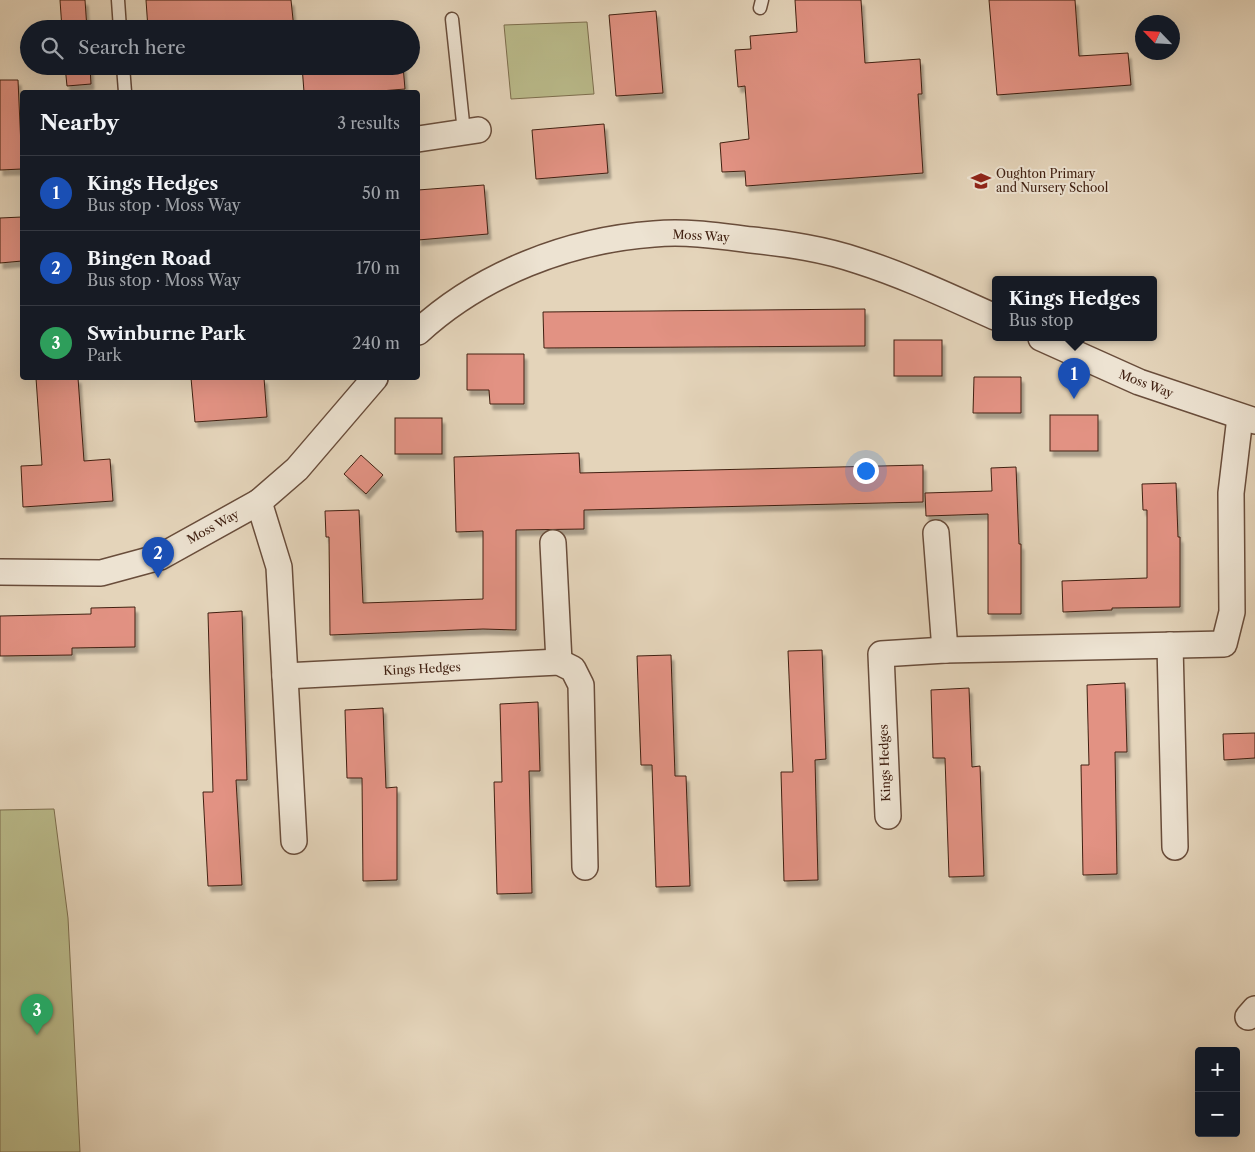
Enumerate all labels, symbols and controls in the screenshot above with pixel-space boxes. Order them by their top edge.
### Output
north arrow [1135,15,1180,60]
search box [20,20,420,75]
icon: search [38,34,66,62]
text: Search here [78,36,186,59]
text: Nearby [40,110,119,135]
text: 3 results [337,113,400,133]
place label: Oughton Primary and Nursery School [996,166,1109,195]
school or university icon: Oughton Primary and Nursery School [970,170,992,192]
text: Kings Hedges [87,172,218,195]
text: 1 [52,183,60,203]
text: 50 m [362,183,400,203]
text: Bus stop · Moss Way [87,195,241,215]
street label: Moss Way [672,227,730,245]
text: Bingen Road [87,247,211,270]
text: 2 [51,258,61,278]
text: 170 m [356,258,400,278]
text: Bus stop · Moss Way [87,270,241,290]
popup [992,276,1157,341]
text: Kings Hedges [1009,287,1140,310]
text: Bus stop [1009,310,1073,330]
text: Swinburne Park [87,322,246,345]
text: 3 [51,333,61,353]
text: 240 m [352,333,400,353]
text: Park [87,345,122,365]
pin: 1 [1058,358,1090,399]
street label: Moss Way [1117,366,1176,401]
your location [853,458,879,484]
street label: Moss Way [184,506,242,547]
pin: 2 [142,537,174,578]
street label: Kings Hedges [383,659,461,678]
street label: Kings Hedges [876,724,893,802]
pin: 3 [21,994,53,1035]
map controls [1195,1047,1240,1137]
button: + [1195,1047,1240,1092]
button: − [1195,1092,1240,1137]

